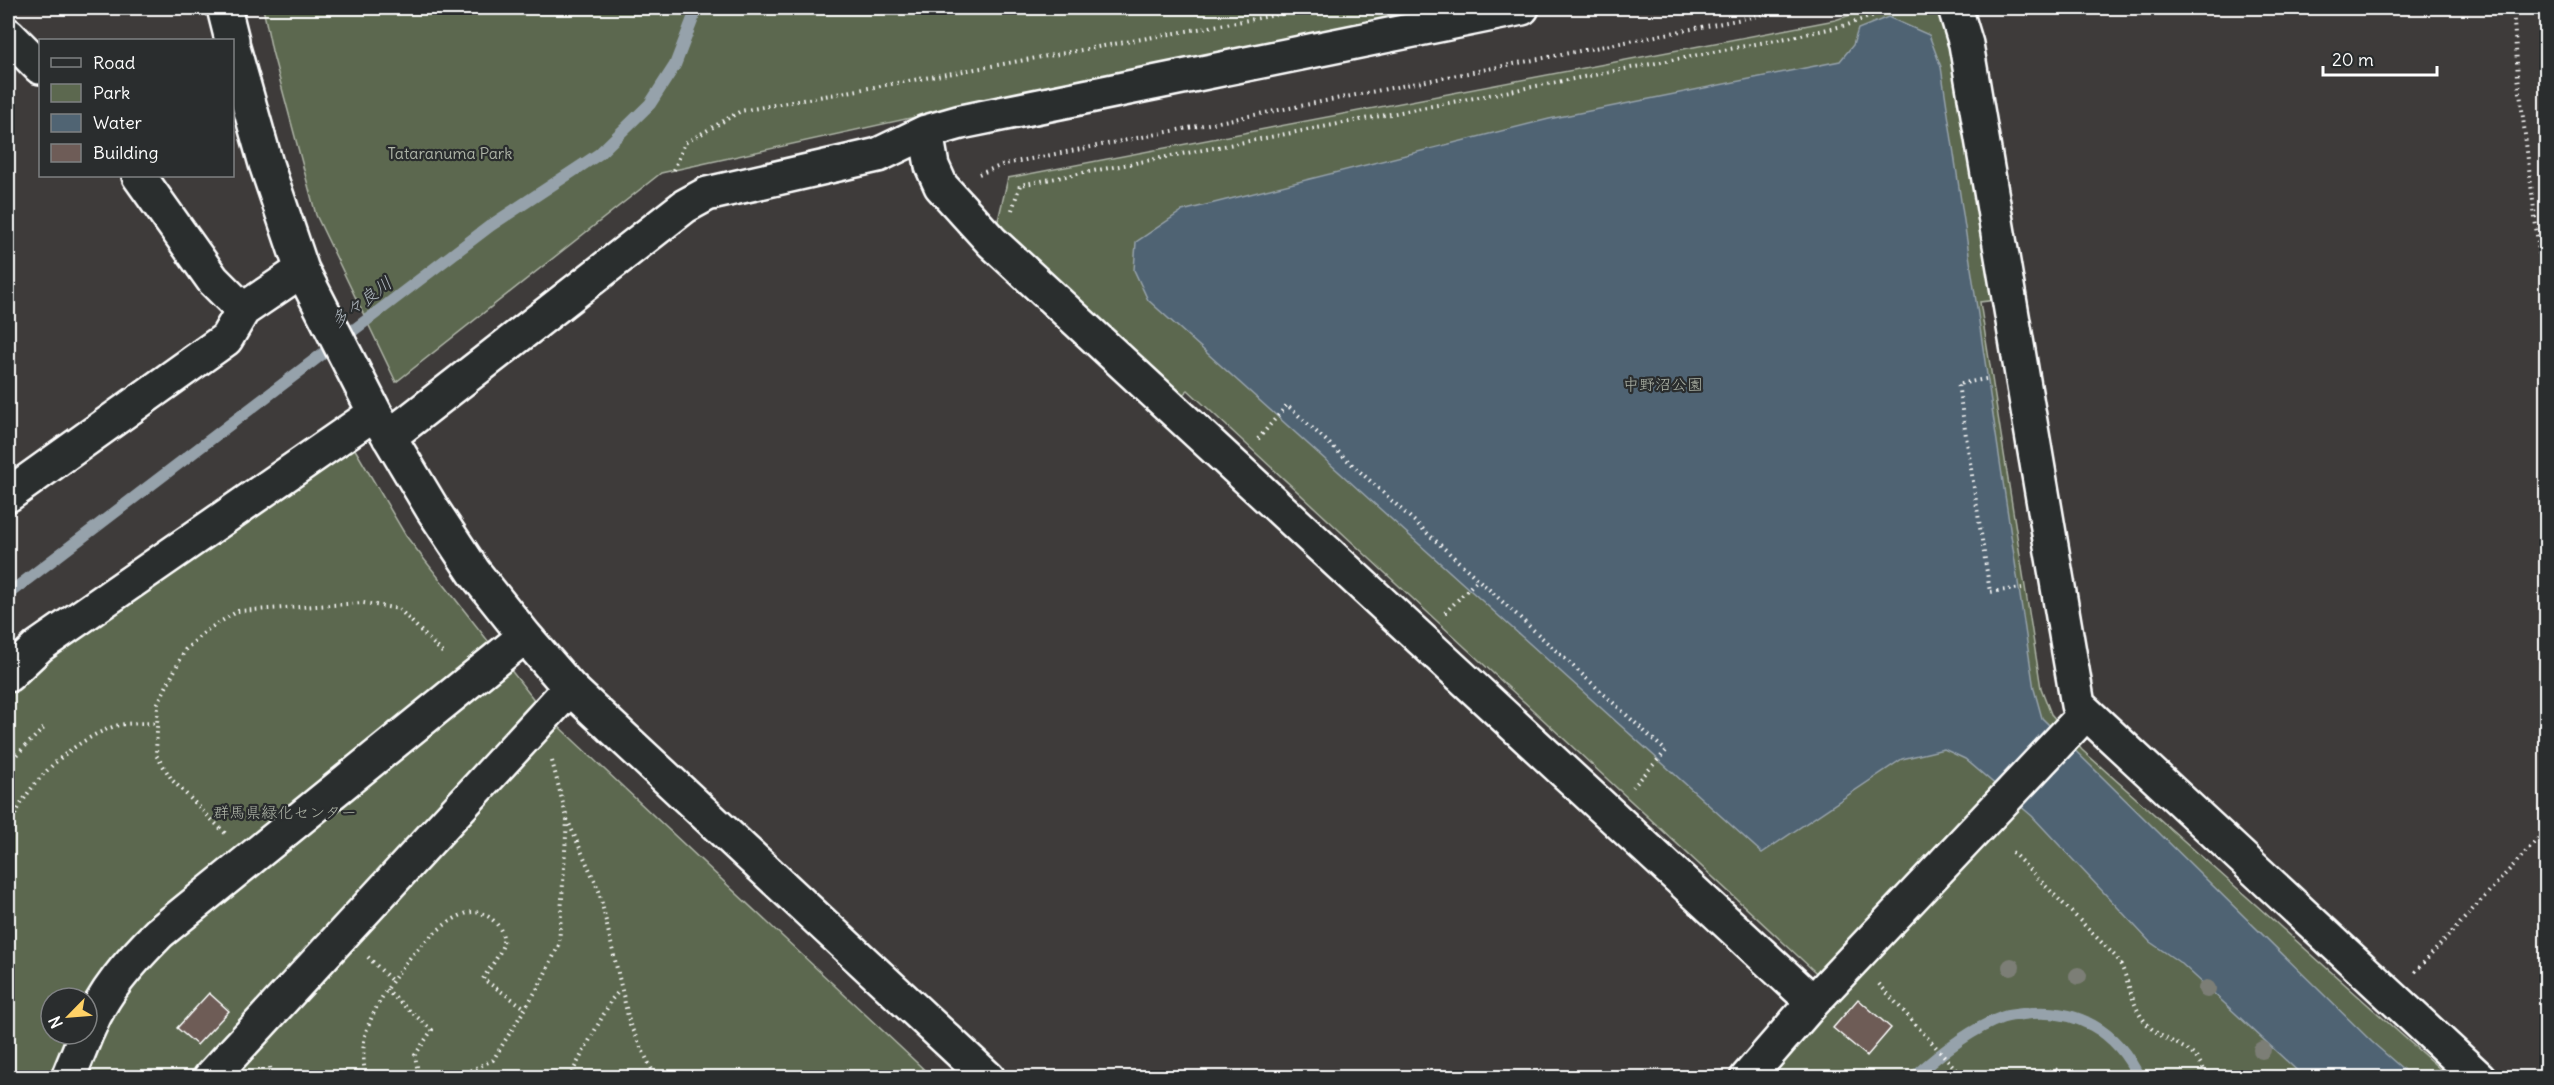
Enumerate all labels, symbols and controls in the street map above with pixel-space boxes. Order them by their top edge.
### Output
legend [39,39,234,177]
scale bar [2323,39,2437,77]
text: 20 m [2332,48,2374,71]
text: Road [93,51,136,74]
text: Park [93,81,130,104]
text: Water [93,111,143,134]
text: Building [93,141,158,164]
park label: Tataranuma Park [387,143,513,163]
water label: 多々良川 [325,271,397,333]
park label: 中野沼公園 [1623,374,1703,394]
park label: 群馬県緑化センター [213,802,357,822]
north arrow [39,986,99,1046]
text: N [44,1013,67,1032]

